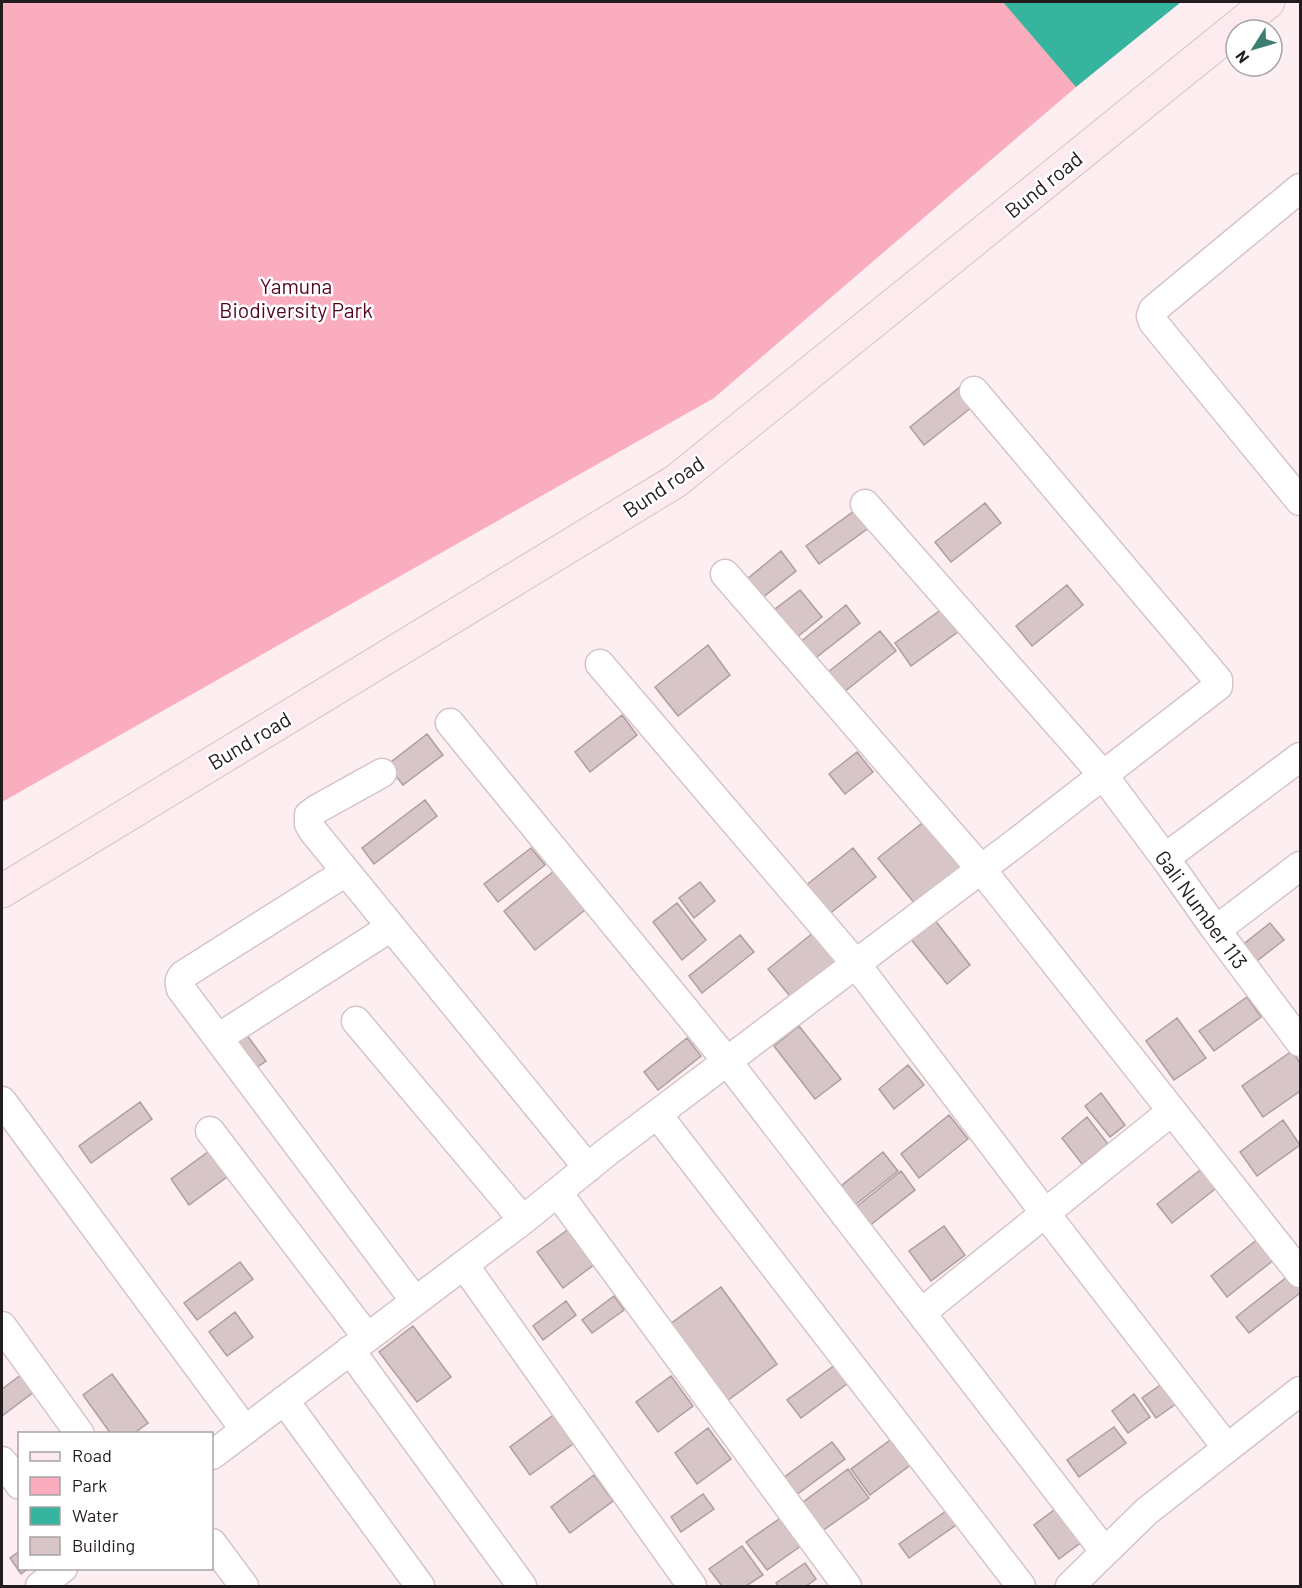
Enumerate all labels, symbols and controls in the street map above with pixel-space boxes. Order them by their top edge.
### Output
north arrow [1224,18,1284,78]
text: N [1231,47,1252,67]
street label: Bund road [999,145,1087,223]
park label: Yamuna Biodiversity Park [219,273,373,322]
street label: Bund road [618,450,708,522]
street label: Bund road [203,706,295,774]
street label: Gali Number 113 [1151,845,1253,973]
legend [18,1432,213,1570]
text: Road [72,1444,112,1466]
text: Park [72,1474,107,1496]
text: Water [72,1504,119,1526]
text: Building [72,1534,135,1556]

